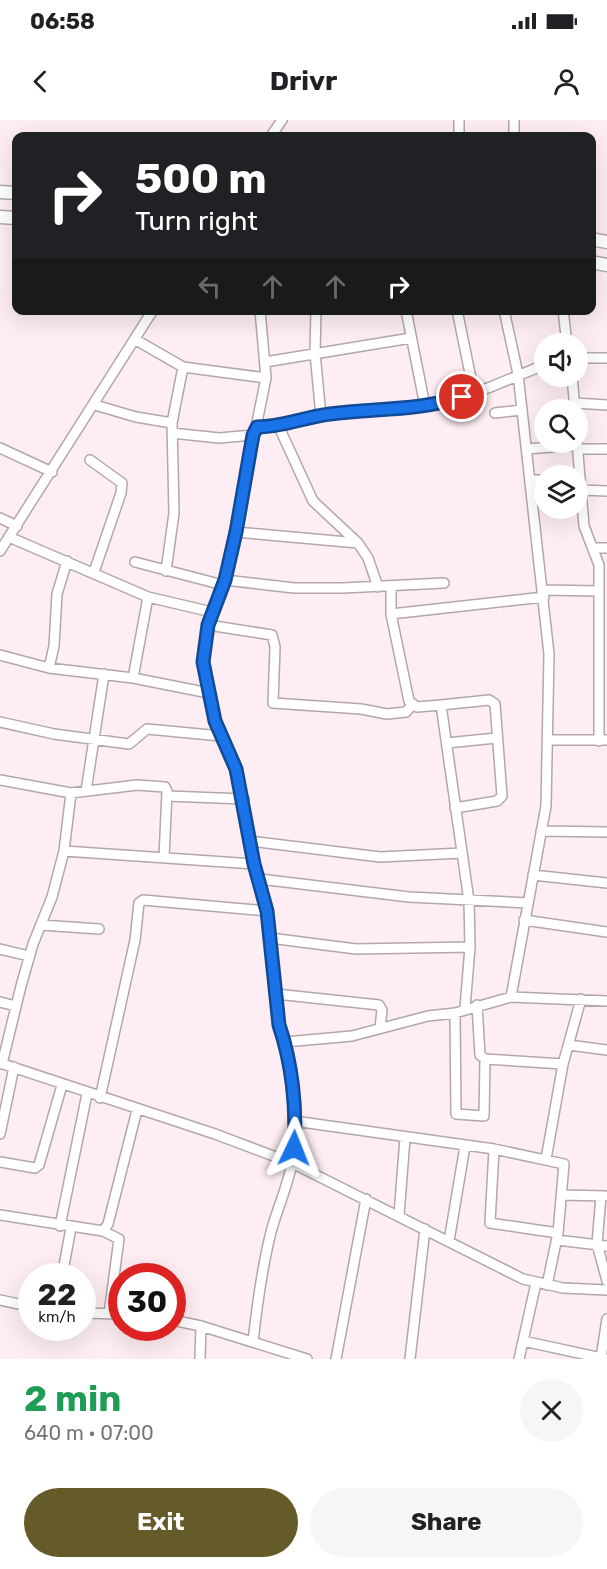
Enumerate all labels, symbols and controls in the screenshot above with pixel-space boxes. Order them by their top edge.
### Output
text: 06:58 [30,8,95,35]
icon: back [24,65,57,98]
text: Drivr [270,65,337,97]
icon: person [550,65,583,98]
text: 500 m [135,154,267,204]
icon: right [36,156,114,234]
text: Turn right [135,205,258,237]
icon: left [193,270,226,303]
icon: ahead [256,270,289,303]
icon: ahead [319,270,352,303]
icon: right [382,270,415,303]
map controls [534,333,588,519]
button: sound [534,333,588,387]
pin [436,371,487,422]
icon: arrive [445,380,478,413]
button: search [534,399,588,453]
button: layers [534,465,588,519]
position arrow [262,1116,326,1180]
speed limit sign: 30 [108,1263,186,1341]
text: 22 [38,1277,77,1313]
text: km/h [38,1308,76,1326]
text: 2 min [24,1377,122,1420]
button: close [520,1379,583,1442]
text: 640 m · 07:00 [24,1421,154,1445]
button: Exit [24,1488,298,1557]
button: Share [310,1488,583,1557]

